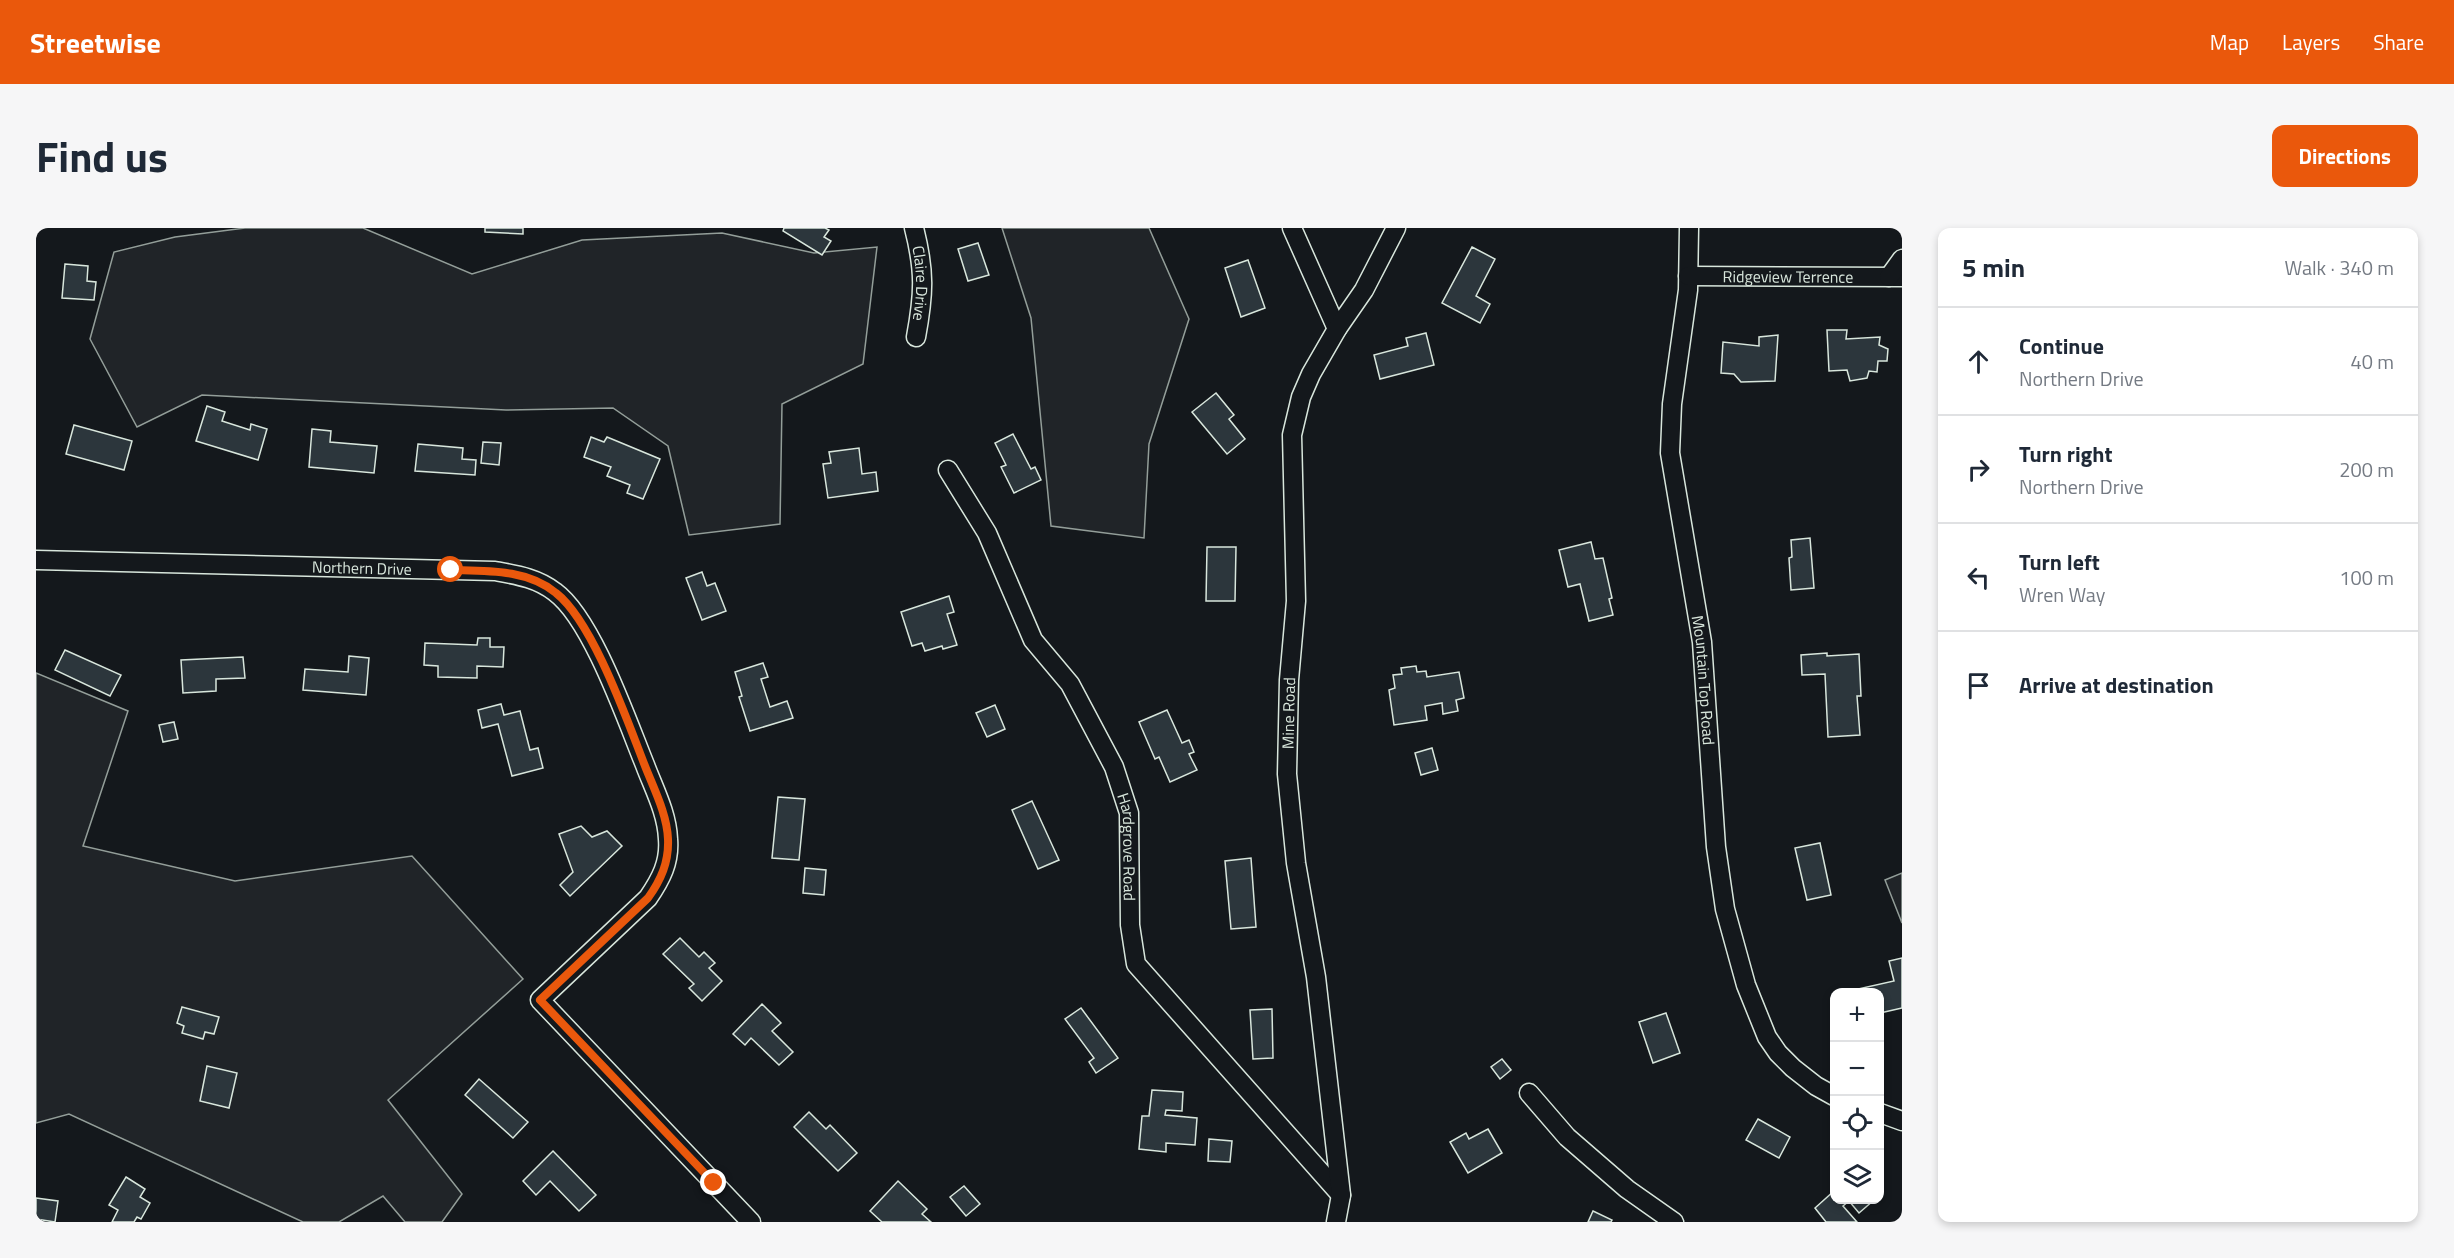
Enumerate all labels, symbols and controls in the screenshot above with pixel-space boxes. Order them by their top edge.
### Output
text: Streetwise [30,21,161,64]
text: Map [2210,26,2249,58]
text: Layers [2282,26,2340,58]
text: Share [2373,26,2424,58]
text: Find us [36,124,168,188]
button: Directions [2272,125,2418,187]
street label: Claire Drive [906,244,934,323]
text: 5 min [1962,248,2025,287]
text: Walk · 340 m [2285,252,2394,283]
street label: Ridgeview Terrence [1723,264,1853,289]
text: Continue [2019,329,2104,363]
icon: ahead [1962,345,1995,378]
text: 40 m [2350,346,2394,377]
text: Northern Drive [2019,363,2144,394]
text: Turn right [2019,437,2113,471]
icon: right [1962,453,1995,486]
text: 200 m [2339,454,2394,485]
text: Northern Drive [2019,471,2144,502]
text: Turn left [2019,545,2100,579]
street label: Northern Drive [312,555,412,581]
route start [437,556,463,582]
icon: left [1962,561,1995,594]
text: 100 m [2339,562,2394,593]
text: Wren Way [2019,579,2105,610]
street label: Mountain Top Road [1686,613,1721,746]
text: Arrive at destination [2019,668,2214,702]
icon: arrive [1962,669,1995,702]
street label: Mine Road [1276,677,1301,749]
street label: Hardgrove Road [1111,790,1142,901]
map controls [1830,988,1884,1204]
button: + [1830,988,1884,1042]
button: − [1830,1042,1884,1096]
button: locate [1830,1096,1884,1150]
button: layers [1830,1150,1884,1204]
route end [700,1169,726,1195]

